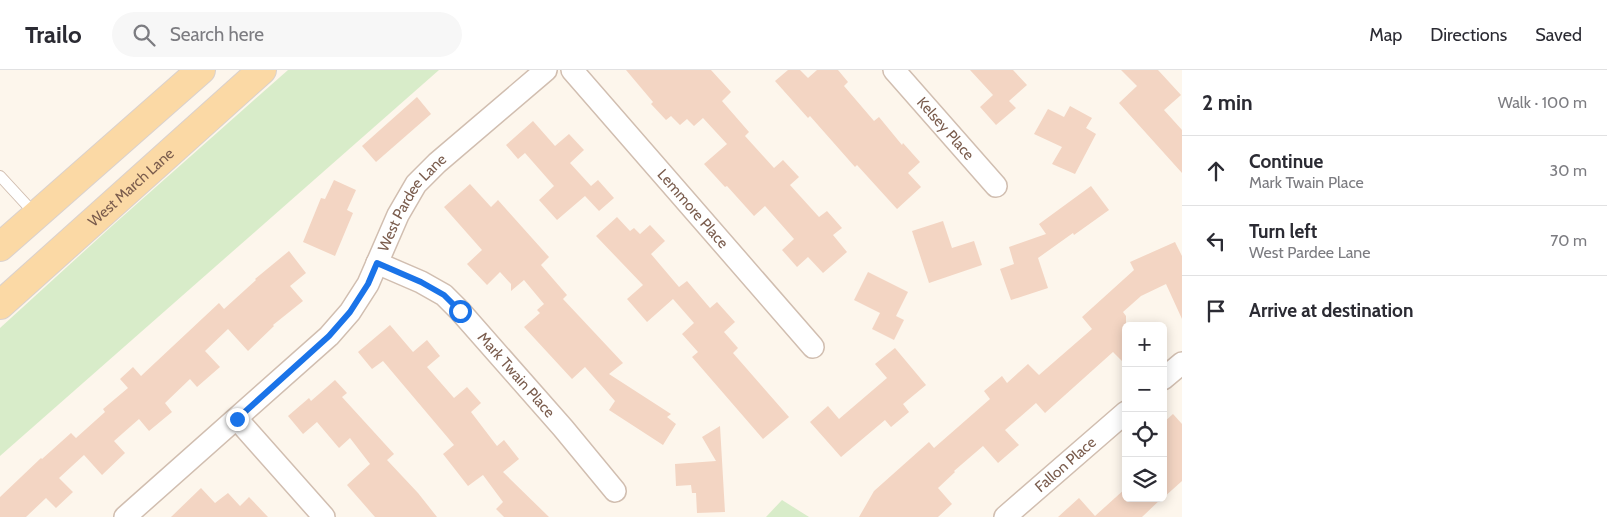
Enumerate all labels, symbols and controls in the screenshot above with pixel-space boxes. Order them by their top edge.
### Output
search box [112,12,462,57]
text: Trailo [25,20,82,49]
icon: search [130,21,158,49]
text: Search here [170,23,264,46]
text: Map [1369,24,1402,46]
text: Directions [1430,24,1507,46]
text: Saved [1535,24,1582,46]
text: 2 min [1202,90,1253,115]
street label: Kelsey Place [913,93,978,164]
text: Walk · 100 m [1498,93,1587,112]
street label: West March Lane [84,144,178,231]
street label: West Pardee Lane [374,150,450,254]
text: Continue [1249,150,1323,173]
icon: ahead [1202,157,1230,185]
text: 30 m [1550,161,1587,180]
street label: Lemmore Place [654,166,732,252]
text: Mark Twain Place [1249,173,1364,192]
text: Turn left [1249,220,1317,243]
icon: left [1202,227,1230,255]
text: 70 m [1550,231,1587,250]
text: West Pardee Lane [1249,243,1370,262]
icon: arrive [1202,297,1230,325]
text: Arrive at destination [1249,299,1413,322]
route start [449,300,472,323]
map controls [1122,322,1167,502]
button: + [1122,322,1167,367]
street label: Mark Twain Place [474,328,559,421]
button: − [1122,367,1167,412]
route end [226,408,249,431]
button: locate [1122,412,1167,457]
street label: Fallon Place [1031,433,1100,496]
button: layers [1122,457,1167,502]

